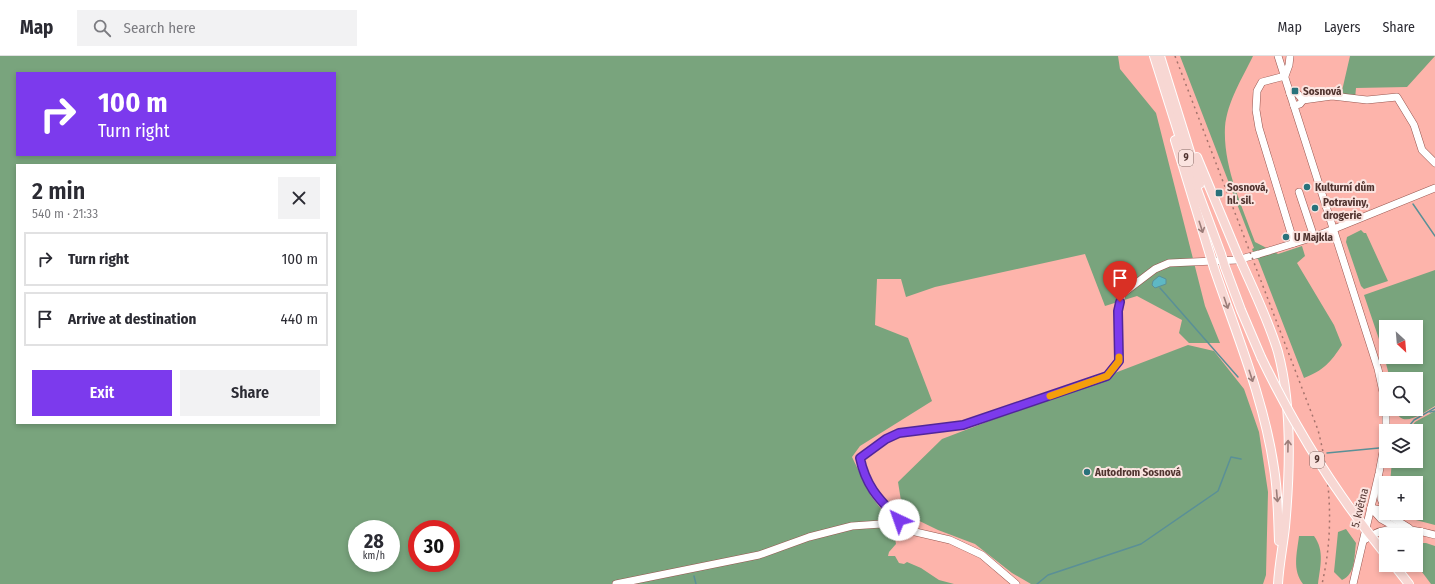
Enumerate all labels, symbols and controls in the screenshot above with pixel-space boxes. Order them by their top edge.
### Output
search box [77,10,357,46]
text: Map [20,16,53,39]
icon: search [91,17,113,39]
text: Search here [123,19,196,37]
text: Map [1278,19,1302,36]
text: Layers [1324,19,1360,36]
text: Share [1382,19,1415,36]
place label: Sosnová [1303,85,1342,98]
text: 100 m [98,86,168,119]
marker: Sosnová [1290,86,1300,96]
icon: right [32,88,84,140]
text: Turn right [98,120,170,142]
road number: 9 [1179,150,1193,166]
text: 2 min [32,177,85,205]
button: close [278,177,320,219]
place label: Sosnová, hl. sil. [1227,181,1268,207]
place label: Kulturní dům [1315,181,1375,194]
marker: Kulturní dům [1302,182,1312,192]
marker: Sosnová, hl. sil. [1214,188,1224,198]
place label: Potraviny, drogerie [1323,196,1369,222]
marker: Potraviny, drogerie [1310,203,1320,213]
text: 540 m · 21:33 [32,206,98,221]
one-way arrow [1198,221,1205,234]
place label: U Majkla [1294,231,1333,244]
marker: U Majkla [1281,232,1291,242]
icon: right [34,248,56,270]
text: Turn right [68,250,129,268]
text: 100 m [281,250,318,268]
pin [1103,261,1137,302]
icon: arrive [1109,267,1131,289]
one-way arrow [1223,297,1230,310]
icon: arrive [34,308,56,330]
text: Arrive at destination [68,310,196,328]
text: 440 m [281,310,318,328]
north arrow [1379,320,1423,364]
map controls [1379,320,1423,572]
one-way arrow [1248,369,1255,382]
button: Exit [32,370,172,416]
button: Share [180,370,320,416]
button: search [1379,372,1423,416]
button: layers [1379,424,1423,468]
one-way arrow [1284,440,1292,453]
road number: 9 [1310,452,1324,468]
place label: Autodrom Sosnová [1094,466,1181,479]
marker: Autodrom Sosnová [1082,467,1092,477]
button: + [1379,476,1423,520]
street label: 5. května [1349,487,1371,529]
one-way arrow [1274,489,1281,502]
position arrow [878,499,920,541]
speed limit sign: 30 [408,520,460,572]
button: − [1379,528,1423,572]
text: 28 [364,529,384,553]
text: km/h [363,550,385,562]

